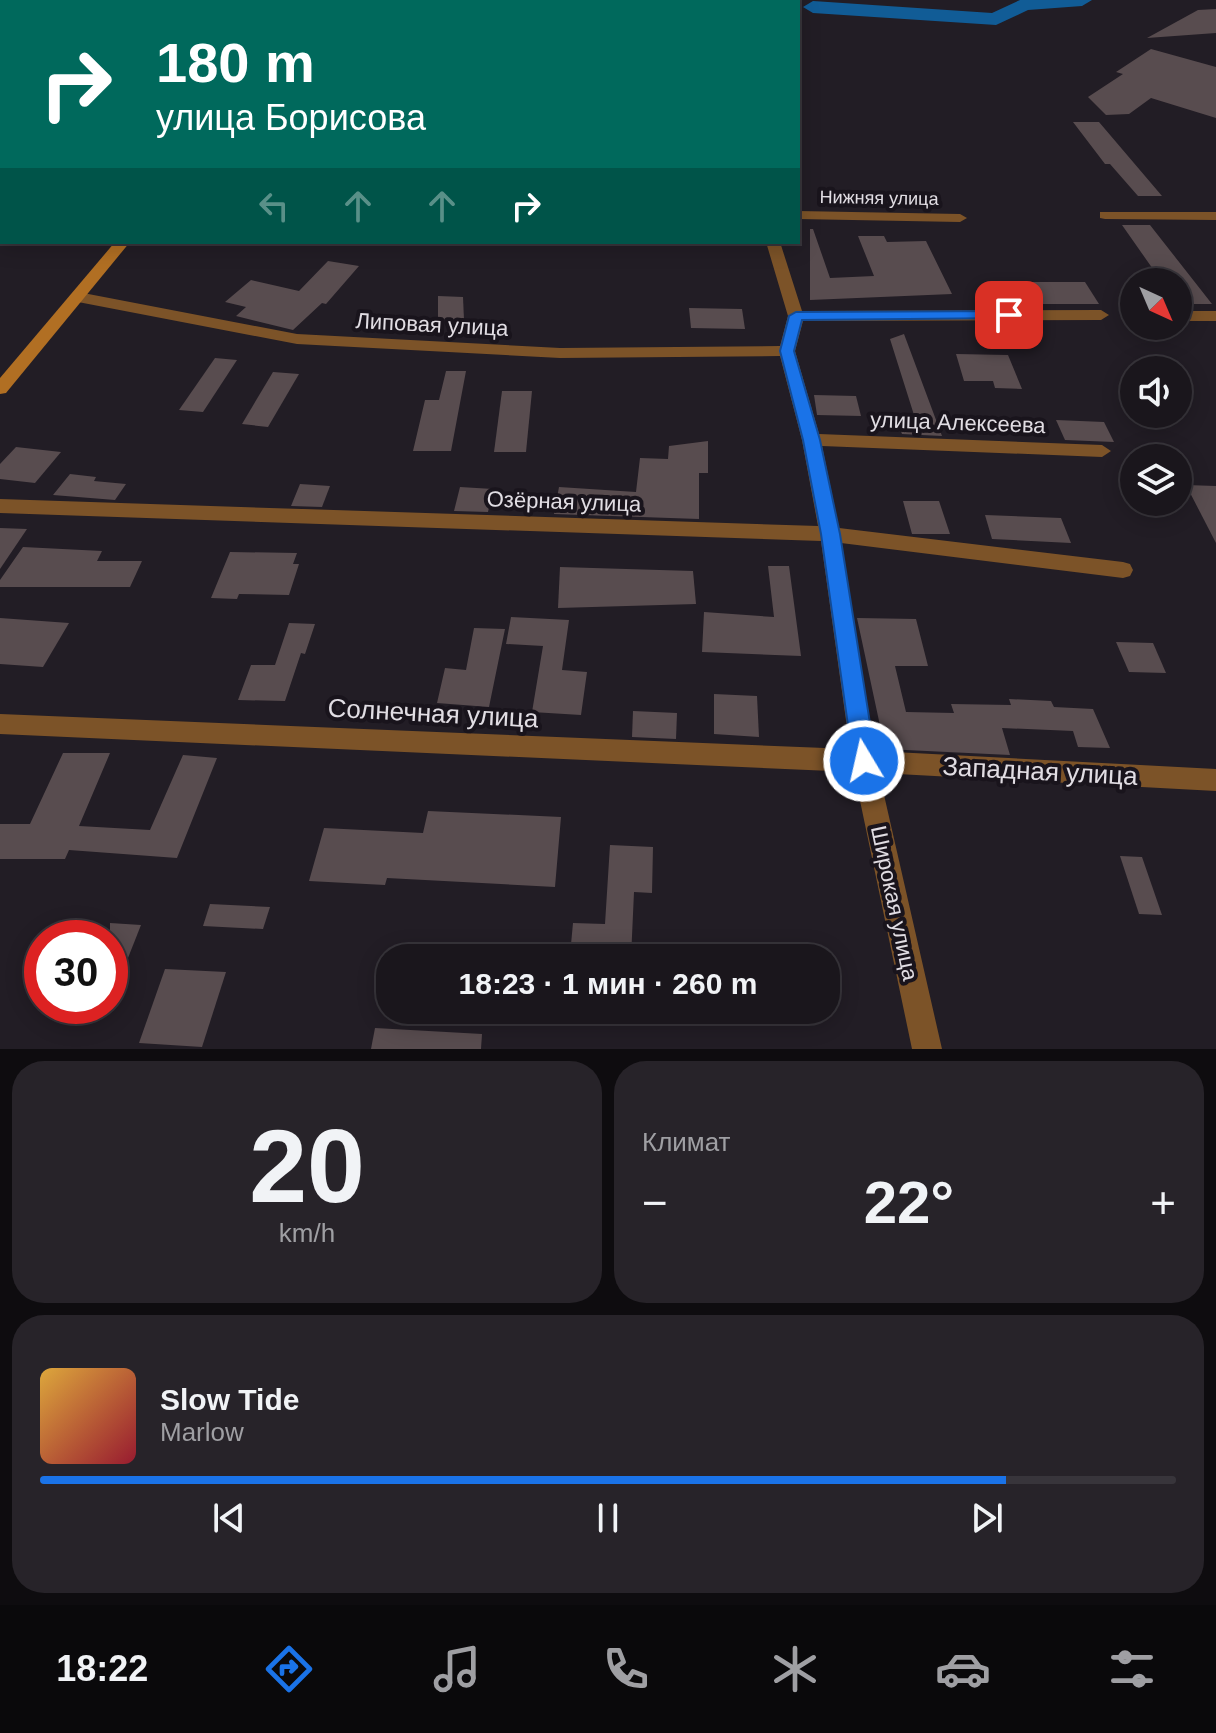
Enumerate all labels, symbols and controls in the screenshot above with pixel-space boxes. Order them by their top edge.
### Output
text: 180 m [156,31,315,94]
icon: right [24,32,128,136]
text: улица Борисова [156,97,426,138]
icon: left [252,184,296,228]
icon: ahead [336,184,380,228]
icon: ahead [420,184,464,228]
icon: right [504,184,548,228]
street label: Нижняя улица [819,187,940,209]
north arrow [1120,268,1192,340]
map controls [1120,268,1192,516]
pin [975,281,1043,349]
icon: arrive [987,293,1031,337]
street label: Липовая улица [355,308,510,341]
button: sound [1120,356,1192,428]
street label: улица Алексеева [870,407,1047,438]
button: layers [1120,444,1192,516]
street label: Озёрная улица [486,486,642,517]
street label: Солнечная улица [327,693,540,734]
position arrow [822,719,906,803]
street label: Западная улица [942,751,1139,791]
street label: Широкая улица [866,823,923,984]
speed limit sign: 30 [24,920,128,1024]
text: 18:23 · 1 мин · 260 m [459,967,757,1000]
text: 20 [249,1108,365,1224]
text: Климат [642,1127,731,1157]
text: 22° [864,1169,954,1236]
text: − [642,1178,668,1227]
text: + [1150,1178,1176,1227]
text: km/h [279,1218,335,1248]
text: Slow Tide [160,1383,299,1416]
text: Marlow [160,1417,244,1447]
icon: previous [207,1496,251,1540]
icon: pause [586,1496,630,1540]
icon: next [965,1496,1009,1540]
icon: directions [261,1641,317,1697]
icon: music [429,1641,485,1697]
icon: phone [598,1641,654,1697]
icon: climate [767,1641,823,1697]
icon: car [935,1641,991,1697]
icon: filters [1104,1641,1160,1697]
text: 18:22 [56,1648,148,1689]

